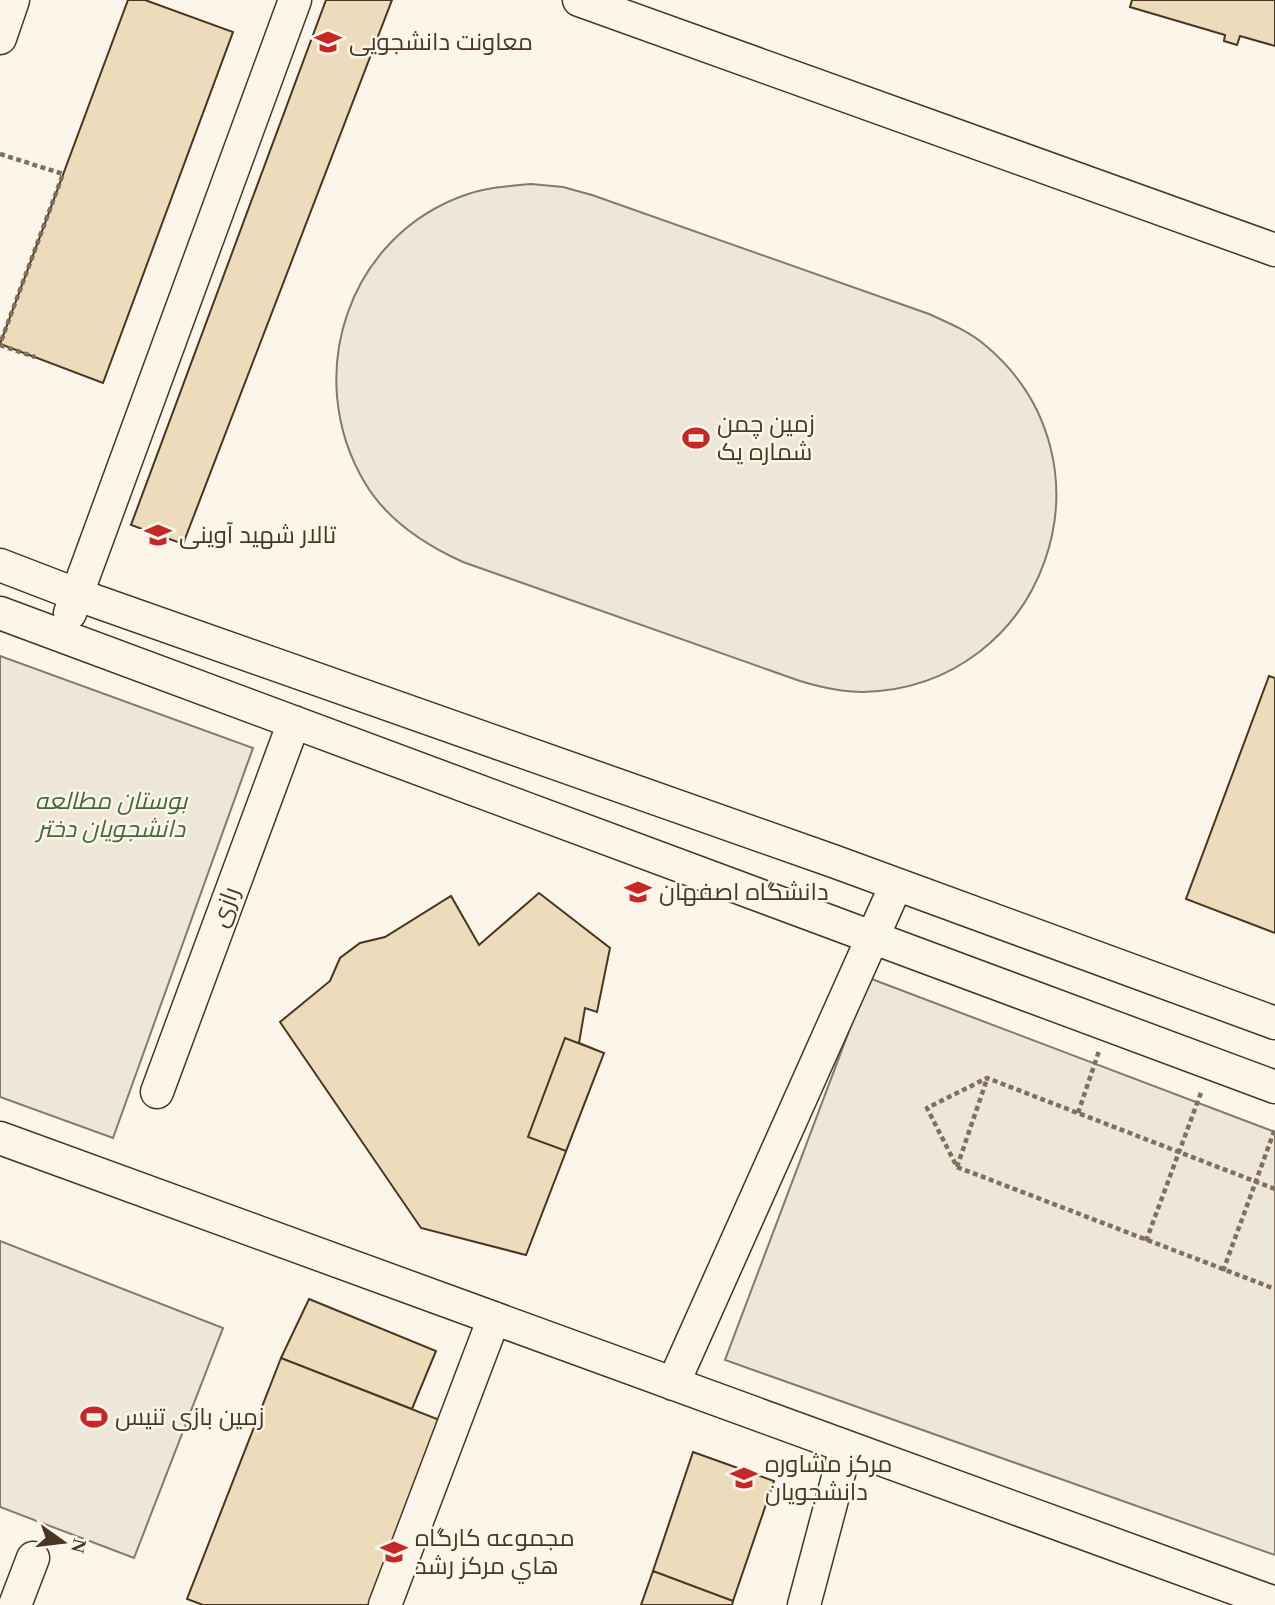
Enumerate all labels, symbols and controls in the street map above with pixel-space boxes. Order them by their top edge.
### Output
school or university icon: معاونت دانشجویی [313,27,343,57]
place label: معاونت دانشجویی [349,29,533,56]
place label: زمین چمن شماره یک [717,411,815,465]
sports icon: زمین چمن شماره یک [681,423,711,453]
school or university icon: تالار شهید آوینی [143,520,173,550]
place label: تالار شهید آوینی [179,522,337,549]
park label: بوستان مطالعه دانشجویان دختر [34,788,189,843]
school or university icon: دانشگاه اصفهان [623,877,653,907]
place label: دانشگاه اصفهان [659,879,829,906]
street label: رازی [206,883,245,931]
sports icon: زمین بازی تنیس [79,1402,109,1432]
place label: زمین بازی تنیس [115,1404,264,1431]
place label: مرکز مشاوره دانشجویان [765,1451,892,1506]
school or university icon: مرکز مشاوره دانشجویان [729,1463,759,1493]
north arrow [28,1507,98,1577]
place label: مجموعه کارگاه هاي مرکز رشد [415,1525,575,1584]
text: N [67,1537,91,1555]
school or university icon: مجموعه کارگاه هاي مرکز رشد [379,1537,409,1567]

